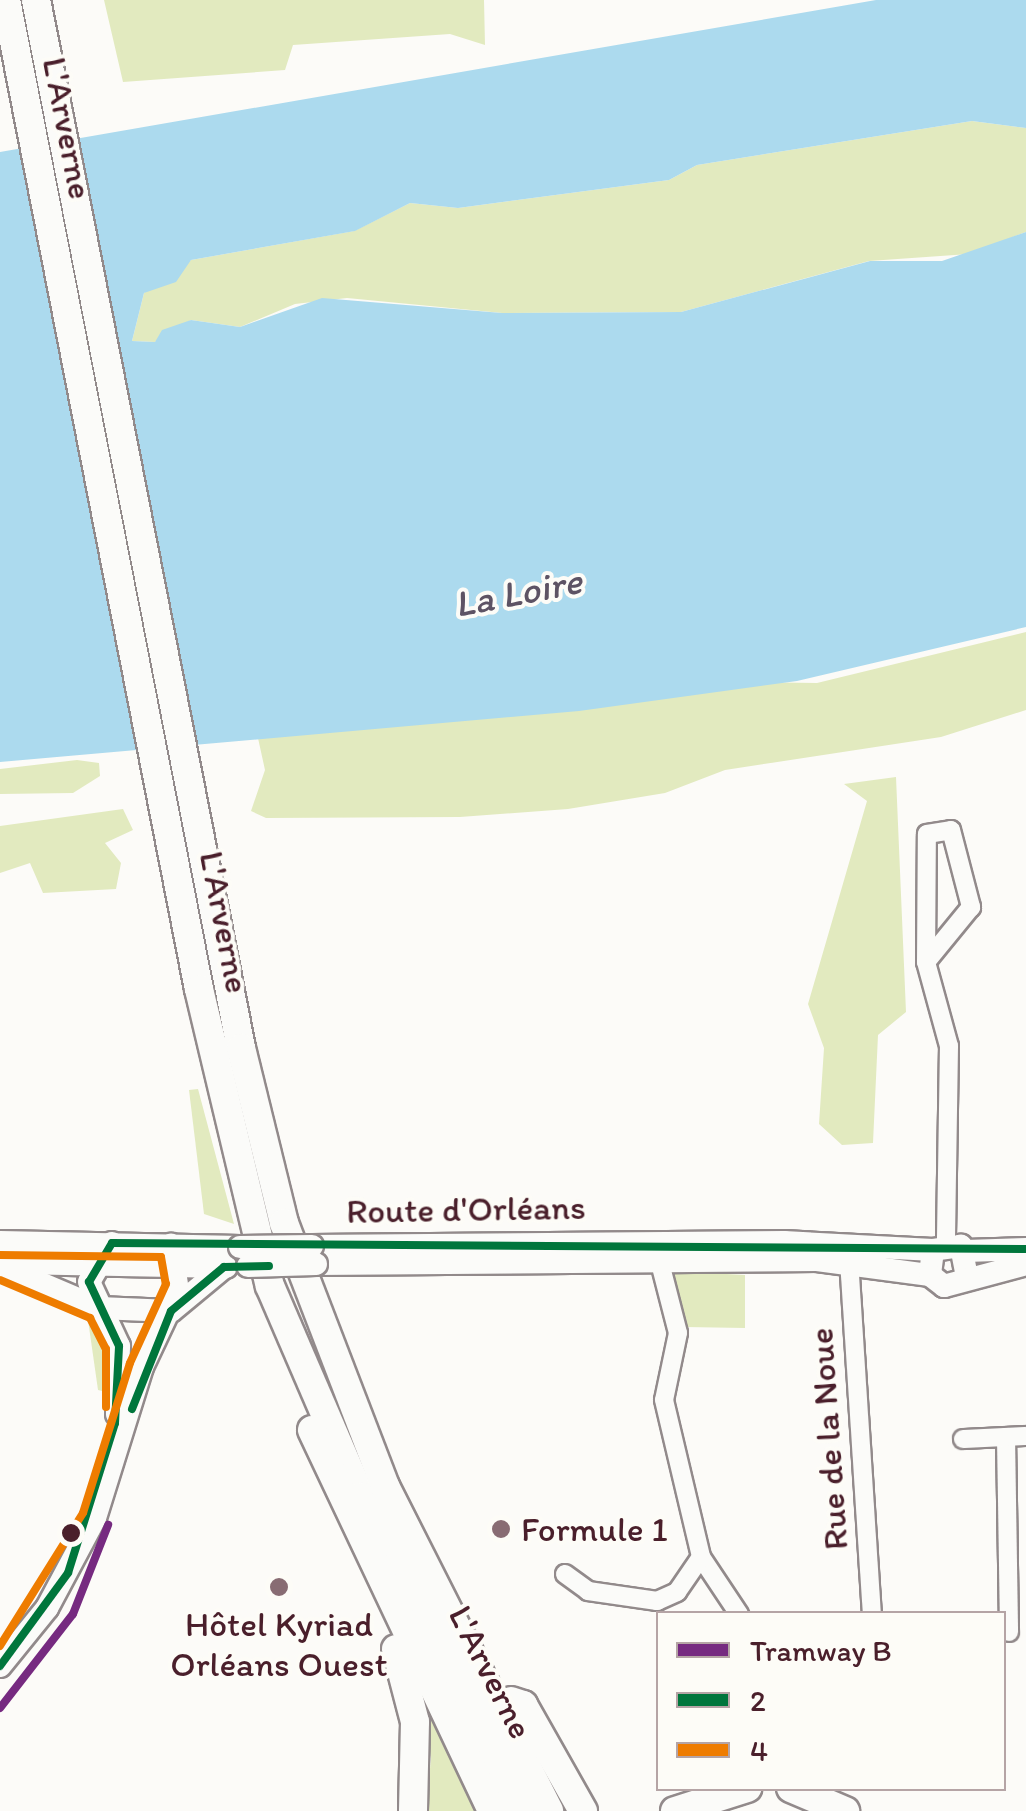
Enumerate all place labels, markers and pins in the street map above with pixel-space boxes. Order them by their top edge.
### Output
place label: Formule 1 [521,1508,668,1550]
marker: Formule 1 [490,1518,512,1540]
unlabelled marker [61,1523,81,1543]
marker: Hôtel Kyriad Orléans Ouest [268,1576,290,1598]
place label: Hôtel Kyriad Orléans Ouest [170,1603,388,1685]

